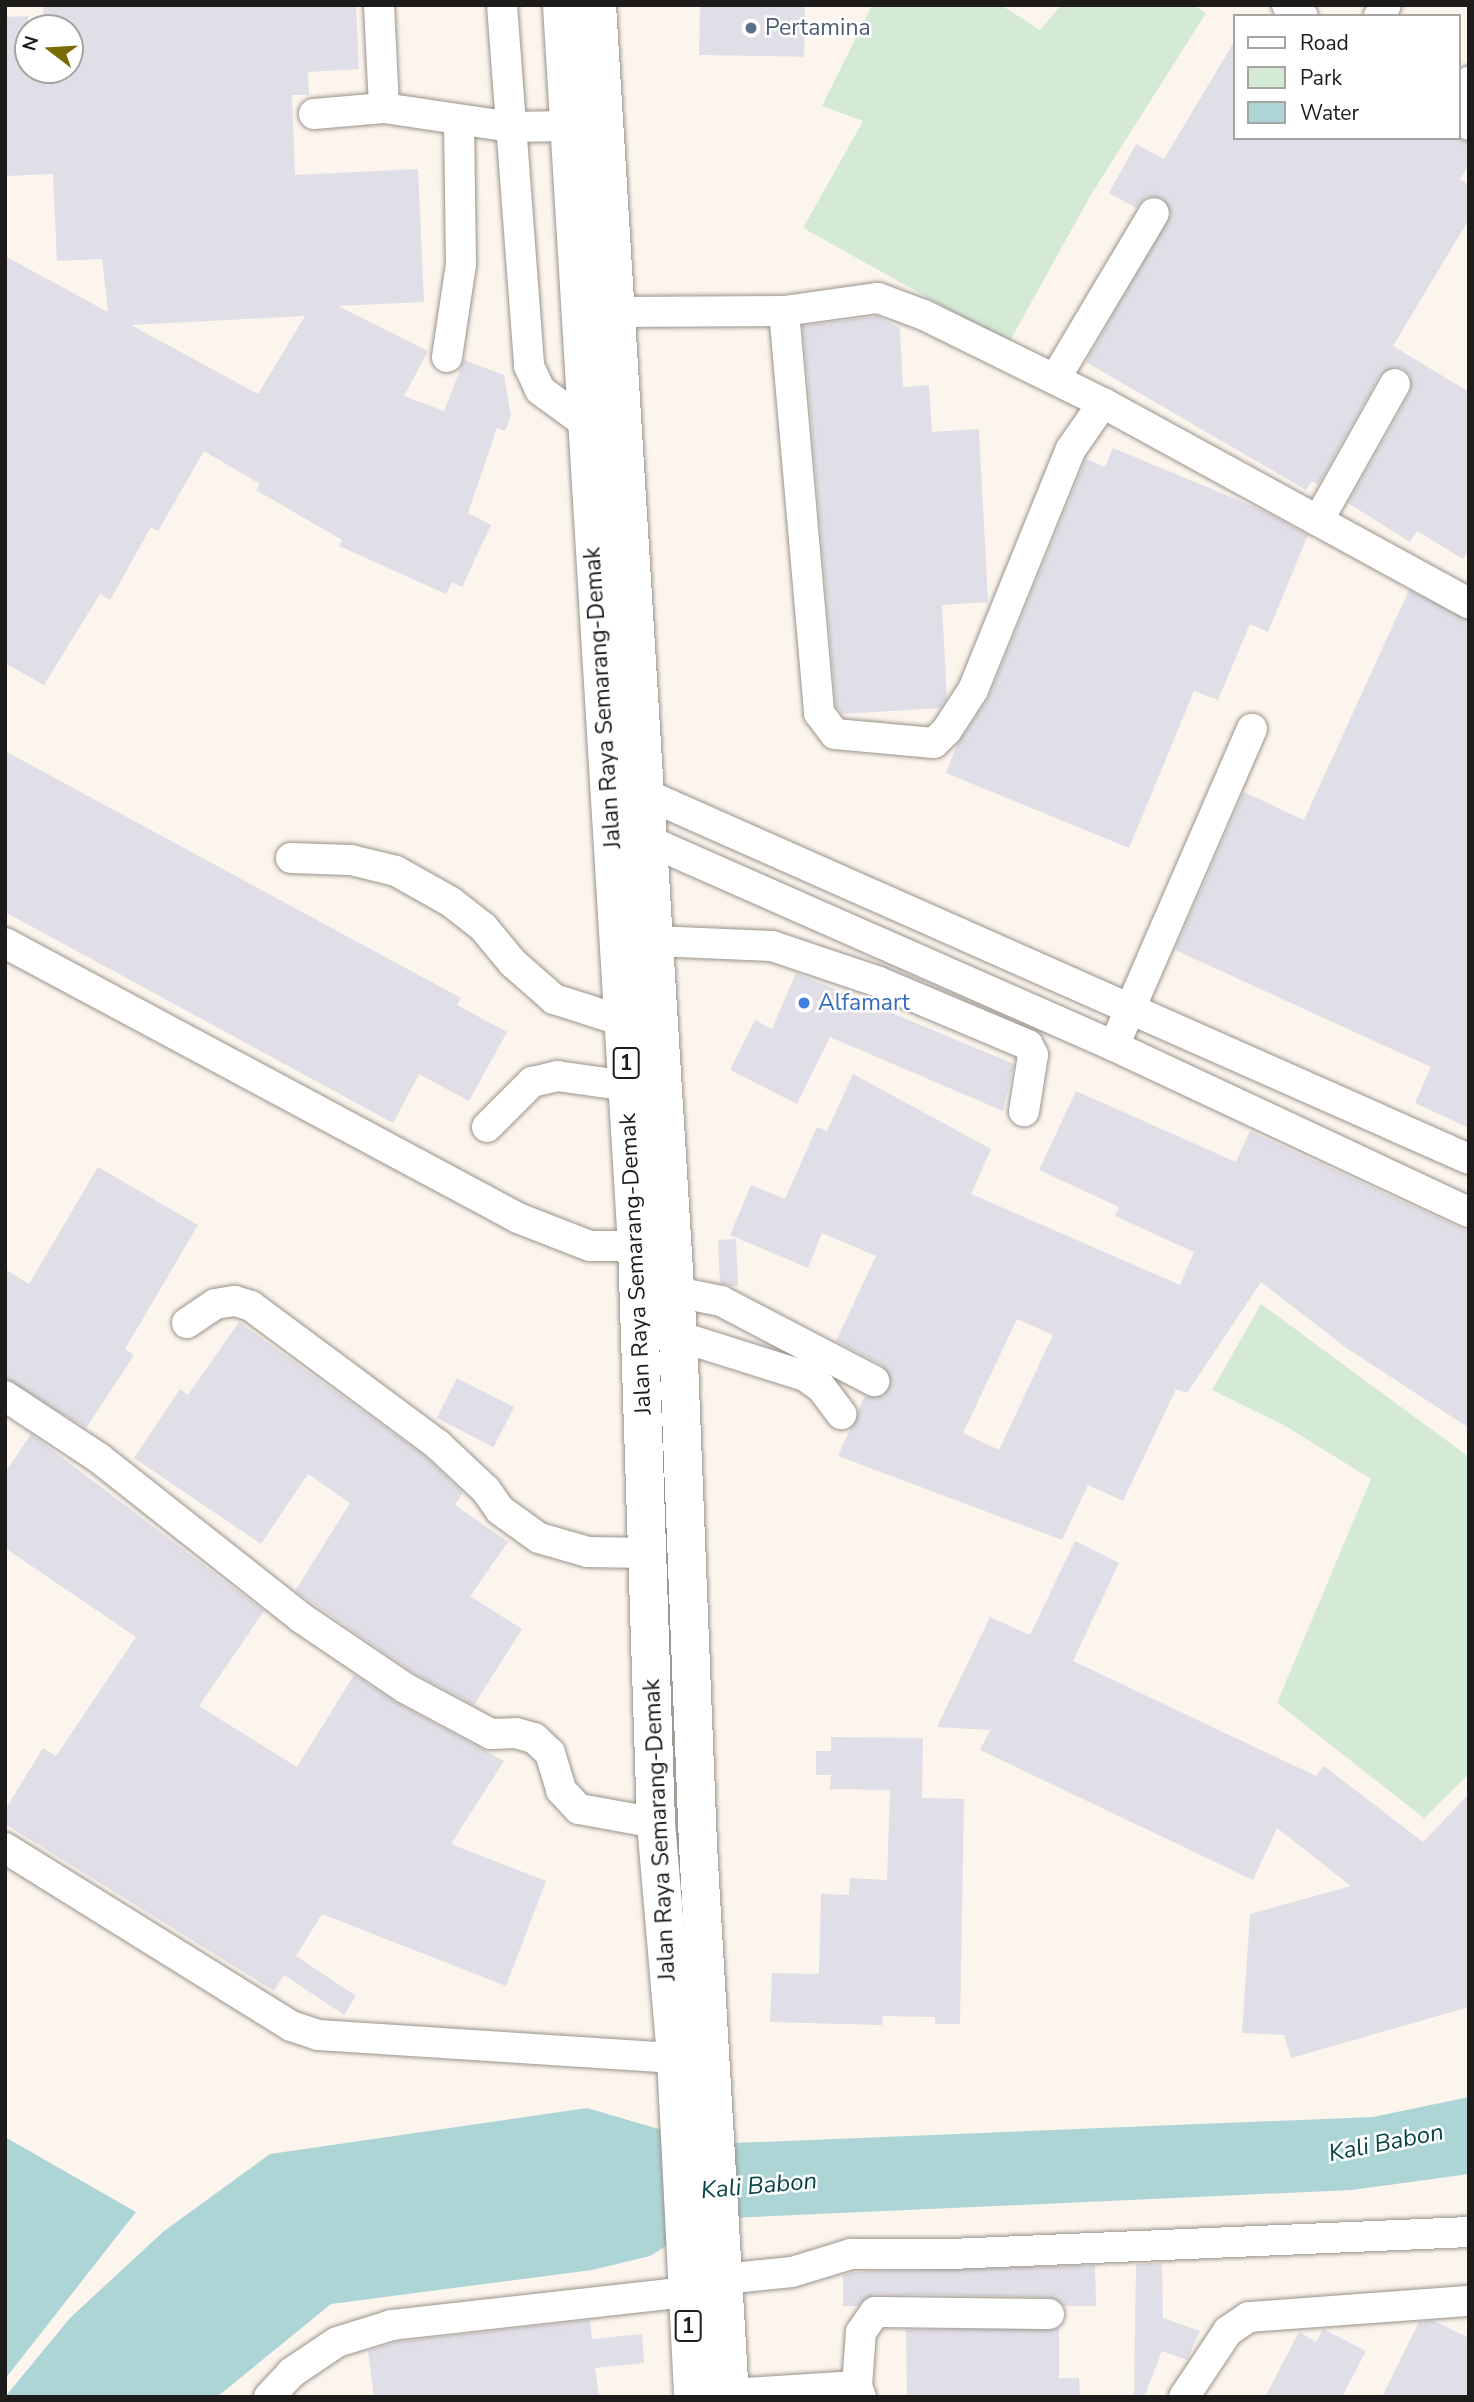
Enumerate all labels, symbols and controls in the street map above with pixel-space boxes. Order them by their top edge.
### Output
north arrow [14,14,84,84]
place label: Pertamina [765,14,871,42]
legend [1232,14,1460,140]
marker: Pertamina [743,20,759,36]
text: Road [1300,29,1349,57]
text: N [16,33,45,54]
text: Park [1300,64,1342,92]
text: Water [1300,99,1359,127]
street label: Jalan Raya Semarang-Demak [579,546,627,850]
place label: Alfamart [818,989,910,1017]
marker: Alfamart [796,995,812,1011]
road number: 1 [612,1046,640,1080]
street label: Jalan Raya Semarang-Demak [614,1112,658,1416]
street label: Jalan Raya Semarang-Demak [638,1678,682,1982]
water label: Kali Babon [1326,2118,1446,2168]
water label: Kali Babon [700,2167,818,2205]
road number: 1 [674,2308,702,2344]

